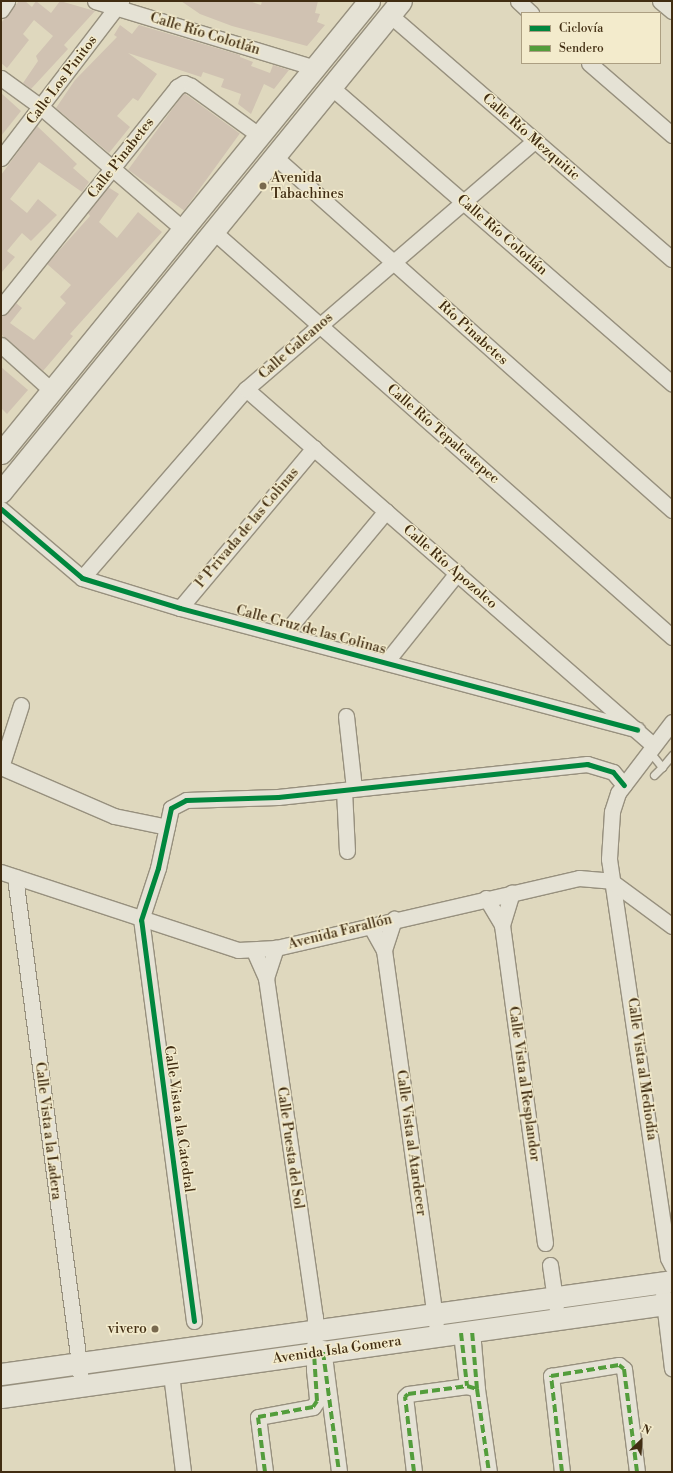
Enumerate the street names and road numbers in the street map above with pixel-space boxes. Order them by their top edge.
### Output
street label: Calle Río Colotlán [148,9,262,59]
street label: Calle Los Pinitos [23,32,101,128]
street label: Calle Río Mezquitic [479,90,583,184]
street label: Calle Pinabetes [84,114,158,202]
street label: Calle Río Colotlán [453,191,551,279]
street label: Río Pinabetes [435,297,511,369]
street label: Calle Galeanos [255,309,337,383]
street label: Calle Río Tepalcatepec [383,381,503,487]
street label: 1ª Privada de las Colinas [192,464,302,592]
street label: Calle Río Apozolco [399,522,501,612]
street label: Calle Cruz de las Colinas [234,602,388,658]
street label: Avenida Farallón [286,911,394,953]
street label: Calle Vista al Mediodía [624,997,660,1141]
street label: Calle Vista al Resplandor [505,1005,543,1163]
street label: Calle Vista a la Catedral [160,1045,198,1193]
street label: Calle Vista a la Ladera [31,1061,65,1201]
street label: Calle Vista al Atardecer [392,1069,430,1217]
street label: Calle Puesta del Sol [273,1086,307,1210]
street label: Avenida Isla Gomera [272,1333,402,1367]

